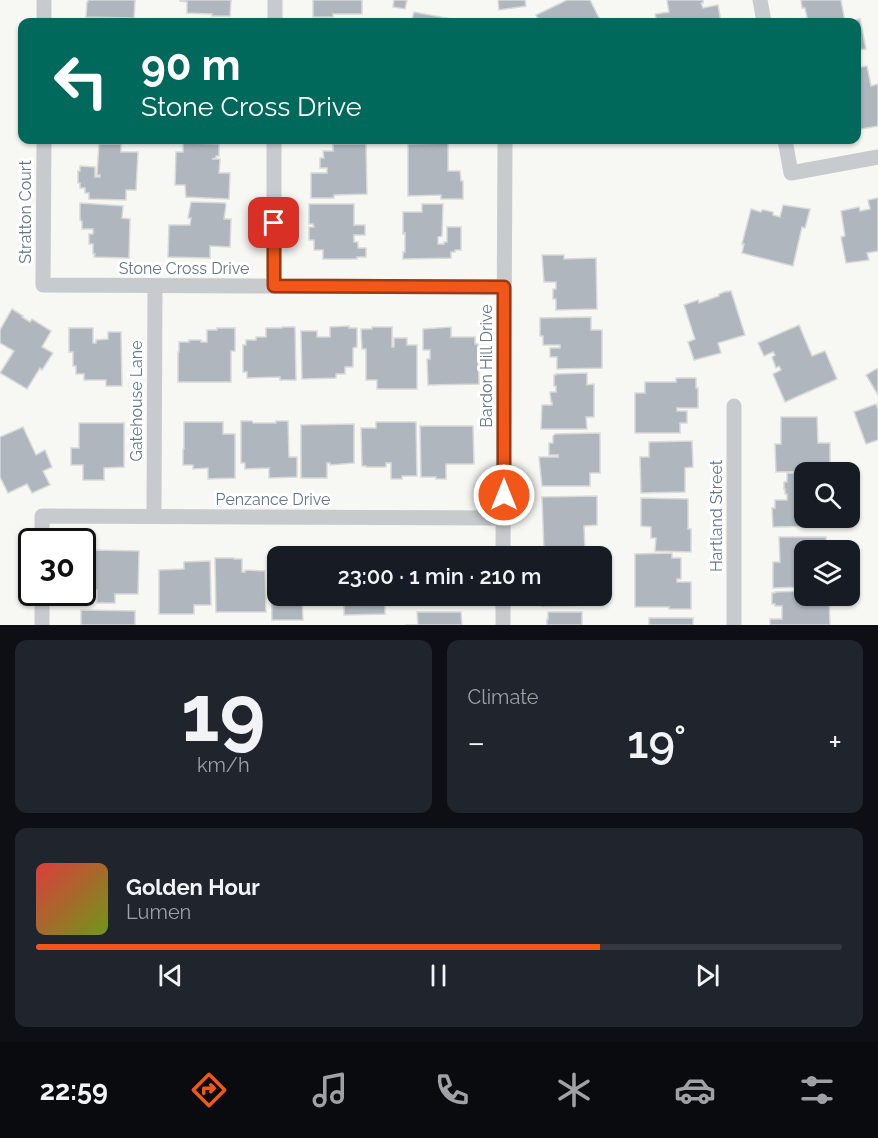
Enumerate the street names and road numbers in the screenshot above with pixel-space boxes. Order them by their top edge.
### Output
street label: Stratton Court [16,160,35,264]
street label: Stone Cross Drive [119,259,249,278]
street label: Bardon Hill Drive [477,304,496,428]
street label: Gatehouse Lane [127,340,146,462]
street label: Hartland Street [707,459,726,572]
street label: Penzance Drive [216,490,330,509]

